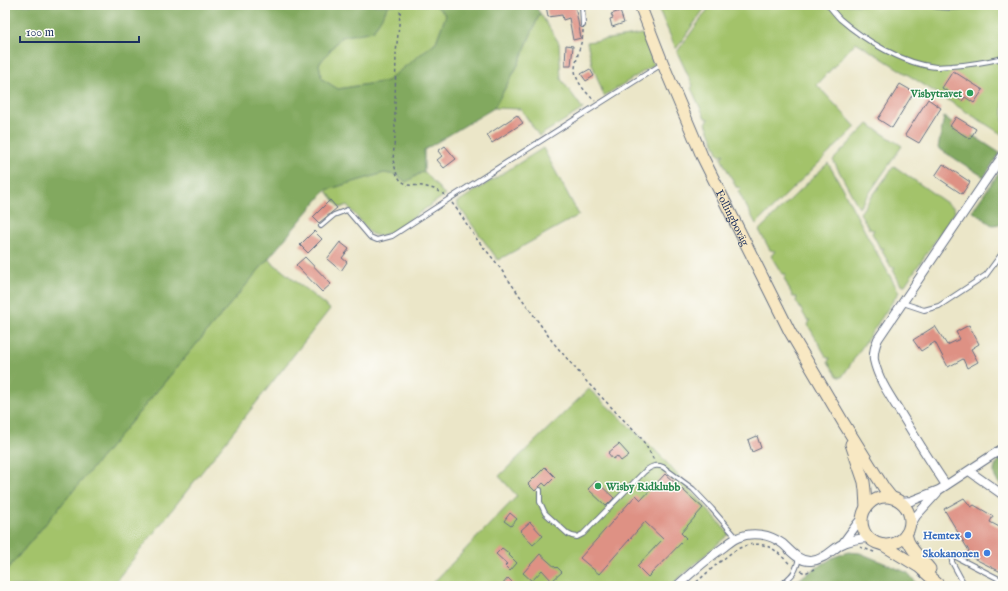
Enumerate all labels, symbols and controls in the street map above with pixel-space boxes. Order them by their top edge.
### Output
scale bar [20,18,139,44]
text: 100 m [26,25,54,40]
place label: Visbytravet [910,87,962,101]
marker: Visbytravet [965,88,975,98]
street label: Follingboväg [712,188,752,249]
place label: Wisby Ridklubb [605,480,680,494]
marker: Wisby Ridklubb [593,481,603,491]
place label: Hemtex [923,529,961,543]
marker: Hemtex [963,530,973,540]
place label: Skokanonen [923,547,979,561]
marker: Skokanonen [982,548,992,558]

